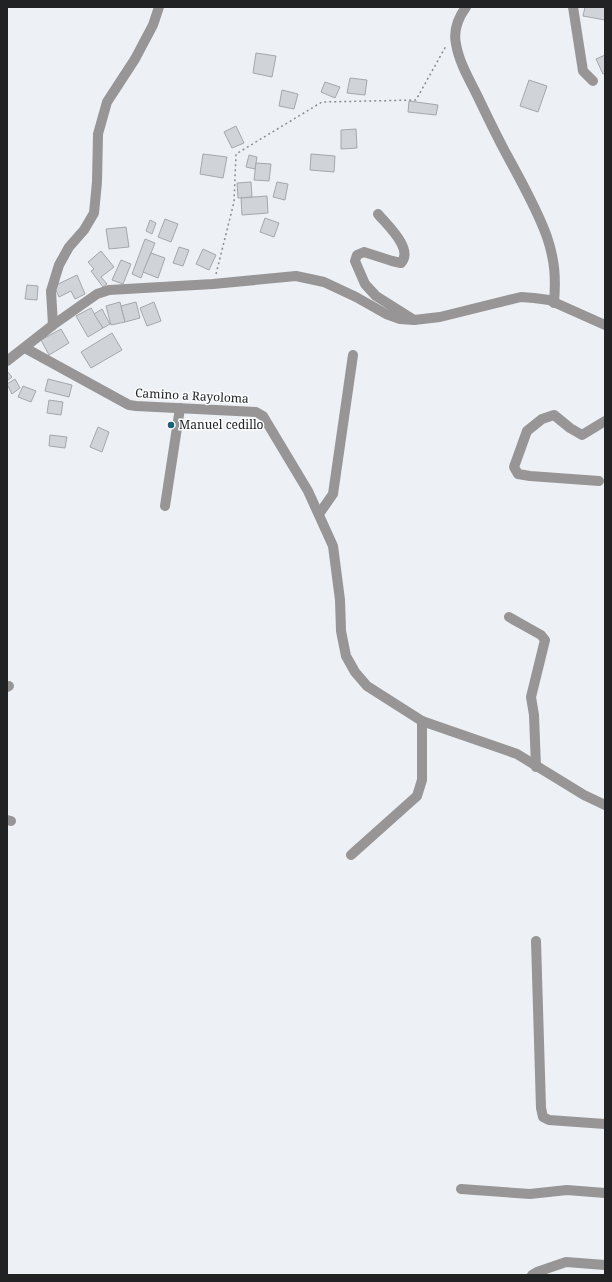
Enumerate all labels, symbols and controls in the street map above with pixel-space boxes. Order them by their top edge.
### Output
street label: Camino a Rayoloma [135,384,250,407]
place label: Manuel cedillo [179,416,264,433]
marker: Manuel cedillo [166,420,176,430]

